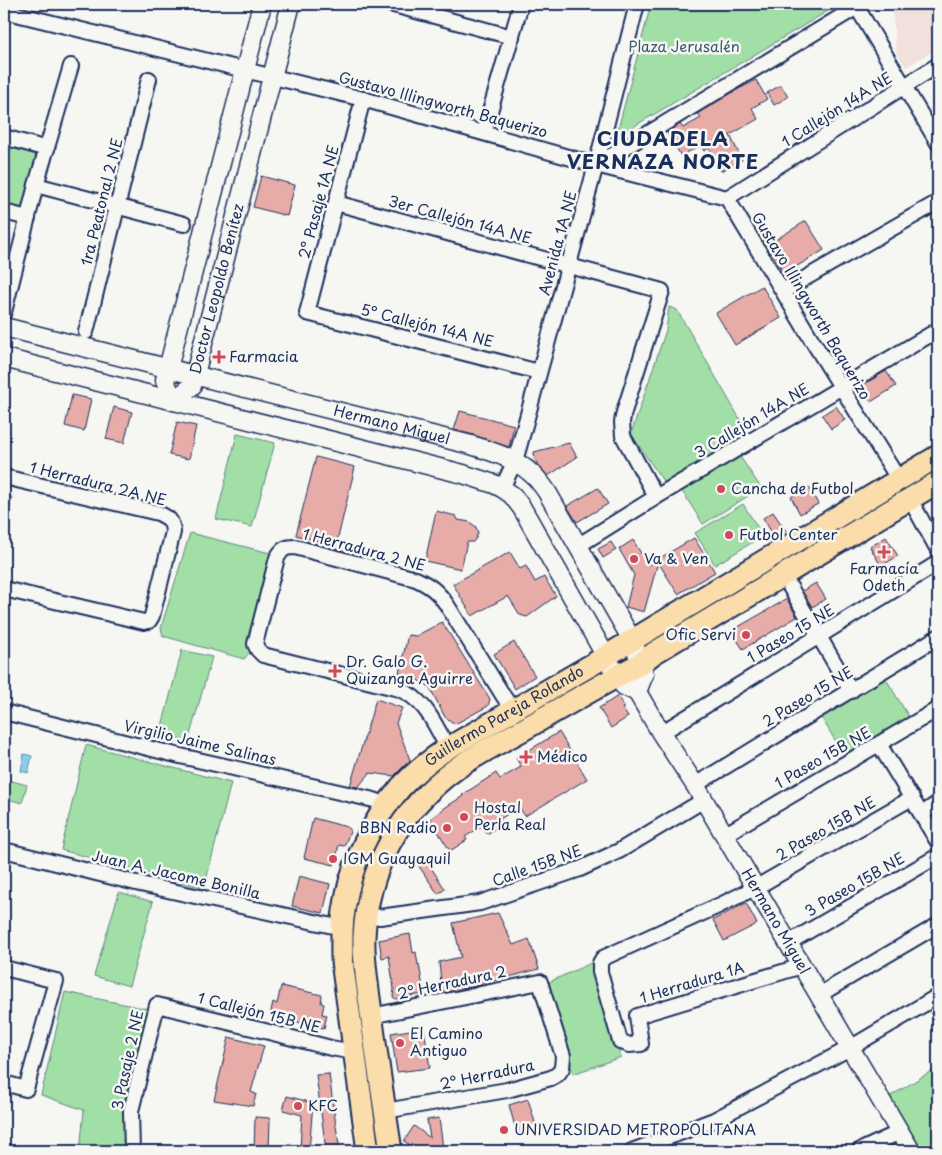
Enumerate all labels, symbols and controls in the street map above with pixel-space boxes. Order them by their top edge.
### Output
park label: Plaza Jerusalén [628,34,740,57]
street label: Gustavo Illingworth Baquerizo [336,65,550,143]
street label: 1 Callejón 14A NE [776,65,896,152]
district label: CIUDADELA VERNAZA NORTE [567,123,759,176]
street label: 1ra Peatonal 2 NE [74,135,128,268]
street label: 2° Pasaje 1A NE [291,142,344,261]
street label: 3er Callejón 14A NE [386,188,535,249]
street label: Avenida 1A NE [532,188,582,298]
street label: Doctor Leopoldo Benítez [183,201,249,377]
street label: Gustavo Illingworth Baquerizo [747,207,878,403]
street label: 5° Callejón 14A NE [358,297,496,352]
place label: Farmacia [229,344,299,367]
marker: Farmacia [213,351,225,363]
street label: 3 Callejón 14A NE [690,376,813,463]
street label: Hermano Miguel [332,398,453,449]
street label: 1 Herradura 2A NE [28,454,169,511]
place label: Cancha de Futbol [731,476,854,499]
marker: Cancha de Futbol [715,483,727,495]
street label: 1 Herradura 2 NE [300,521,429,576]
place label: Futbol Center [739,522,837,545]
marker: Futbol Center [723,529,735,541]
place label: Va & Ven [644,546,708,569]
marker: Farmacía Odeth [878,546,890,558]
marker: Va & Ven [628,553,640,565]
place label: Farmacía Odeth [849,556,919,596]
street label: 1 Paseo 15 NE [742,598,838,668]
place label: Ofic Servi [666,622,736,645]
marker: Ofic Servi [740,629,752,641]
place label: Dr. Galo G. Quizanga Aguirre [346,649,473,689]
street label: Guillermo Pareja Rolando [419,659,587,771]
street label: 2 Paseo 15 NE [758,660,857,732]
marker: Dr. Galo G. Quizanga Aguirre [328,664,342,678]
street label: Virgilio Jaime Salinas [122,713,279,770]
street label: 1 Paseo 15B NE [770,720,875,794]
place label: Médico [537,744,588,767]
marker: Médico [519,750,533,764]
street label: 2 Paseo 15B NE [771,790,879,866]
place label: Hostal Perla Real [474,795,546,835]
marker: Hostal Perla Real [458,811,470,823]
place label: BBN Radio [360,815,437,838]
marker: BBN Radio [441,822,453,834]
street label: Calle 15B NE [489,838,584,891]
street label: Juan A. Jacome Bonilla [90,843,264,904]
place label: IGM Guayaquil [343,846,451,869]
street label: 3 Paseo 15B NE [800,846,908,922]
marker: IGM Guayaquil [327,853,339,865]
street label: Hermano Miguel [737,863,817,978]
street label: 1 Herradura 1A [636,955,747,1008]
street label: 2° Herradura 2 [395,959,508,1004]
street label: 1 Callejón 15B NE [195,985,323,1038]
street label: 3 Pasaje 2 NE [105,1008,148,1112]
place label: El Camino Antiguo [410,1021,483,1061]
marker: El Camino Antiguo [394,1037,406,1049]
street label: 2° Herradura [437,1052,536,1095]
place label: KFC [308,1093,338,1116]
marker: KFC [292,1100,304,1112]
place label: UNIVERSIDAD METROPOLITANA [514,1117,756,1140]
marker: UNIVERSIDAD METROPOLITANA [498,1124,510,1136]

